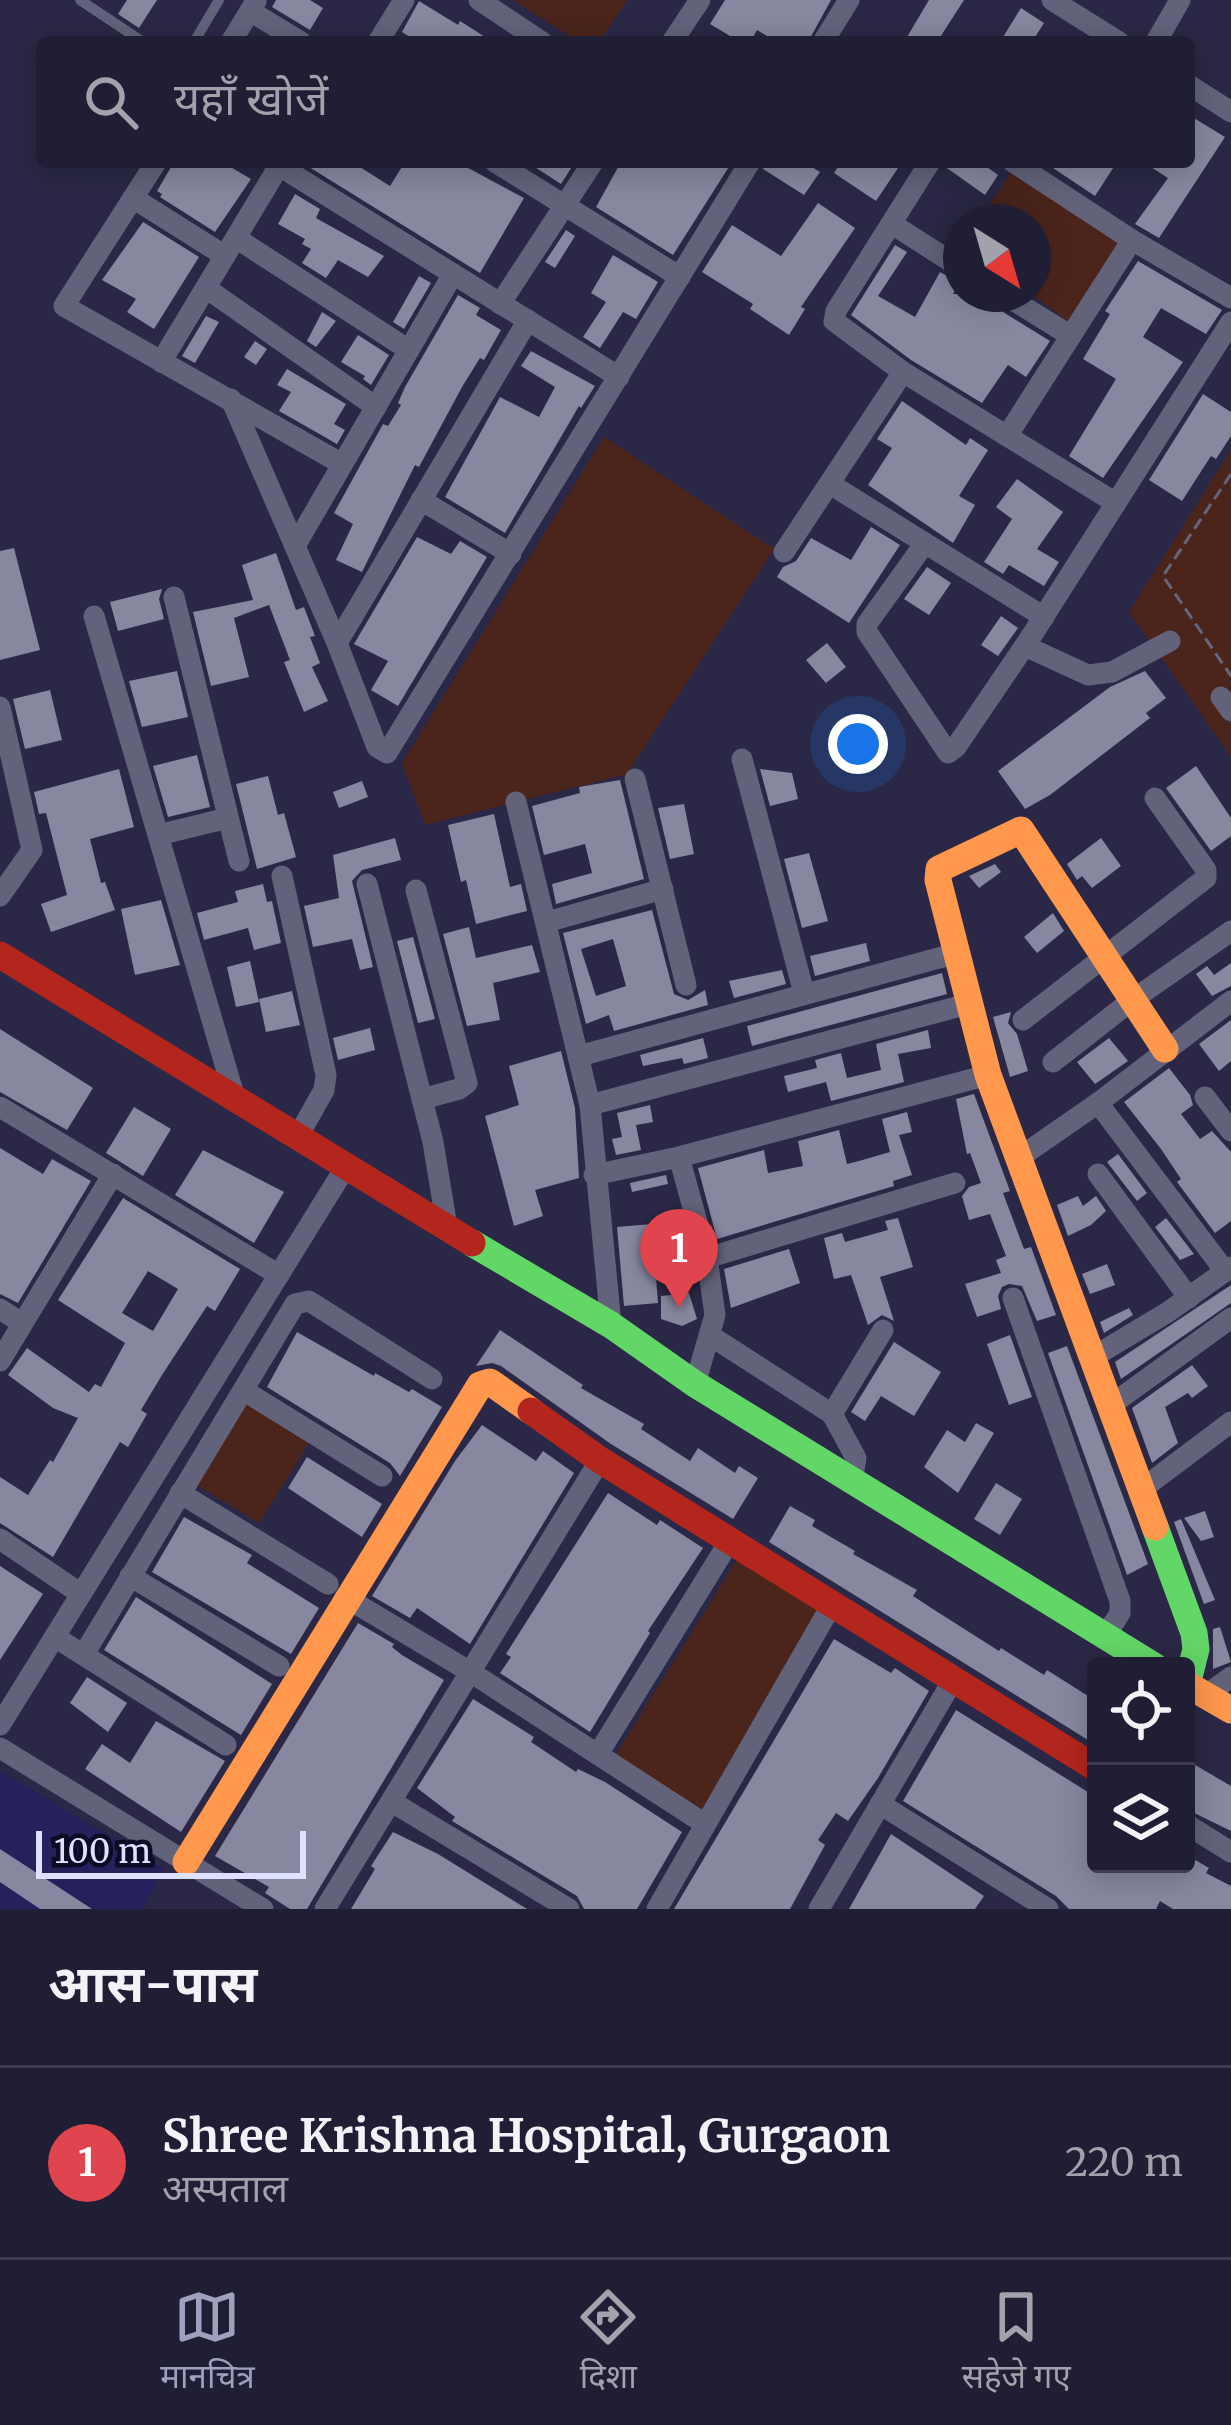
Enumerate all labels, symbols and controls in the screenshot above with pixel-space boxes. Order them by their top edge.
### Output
search box [36,36,1195,168]
icon: search [78,69,144,135]
text: यहाँ खोजें [174,71,328,127]
north arrow [943,204,1051,312]
your location [828,714,888,774]
pin: 1 [640,1209,718,1308]
map controls [1087,1657,1195,1873]
button: locate [1087,1657,1195,1765]
button: layers [1087,1765,1195,1873]
scale bar [36,1825,306,1878]
text: 100 m [54,1831,151,1872]
text: आस-पास [48,1952,257,2016]
text: Shree Krishna Hospital, Gurgaon [162,2108,890,2164]
text: 1 [78,2138,96,2187]
text: 220 m [1065,2138,1183,2187]
text: अस्पताल [162,2164,288,2213]
tab: मानचित्र [160,2284,255,2401]
tab: दिशा [575,2284,641,2401]
tab: सहेजे गए [962,2284,1071,2401]

